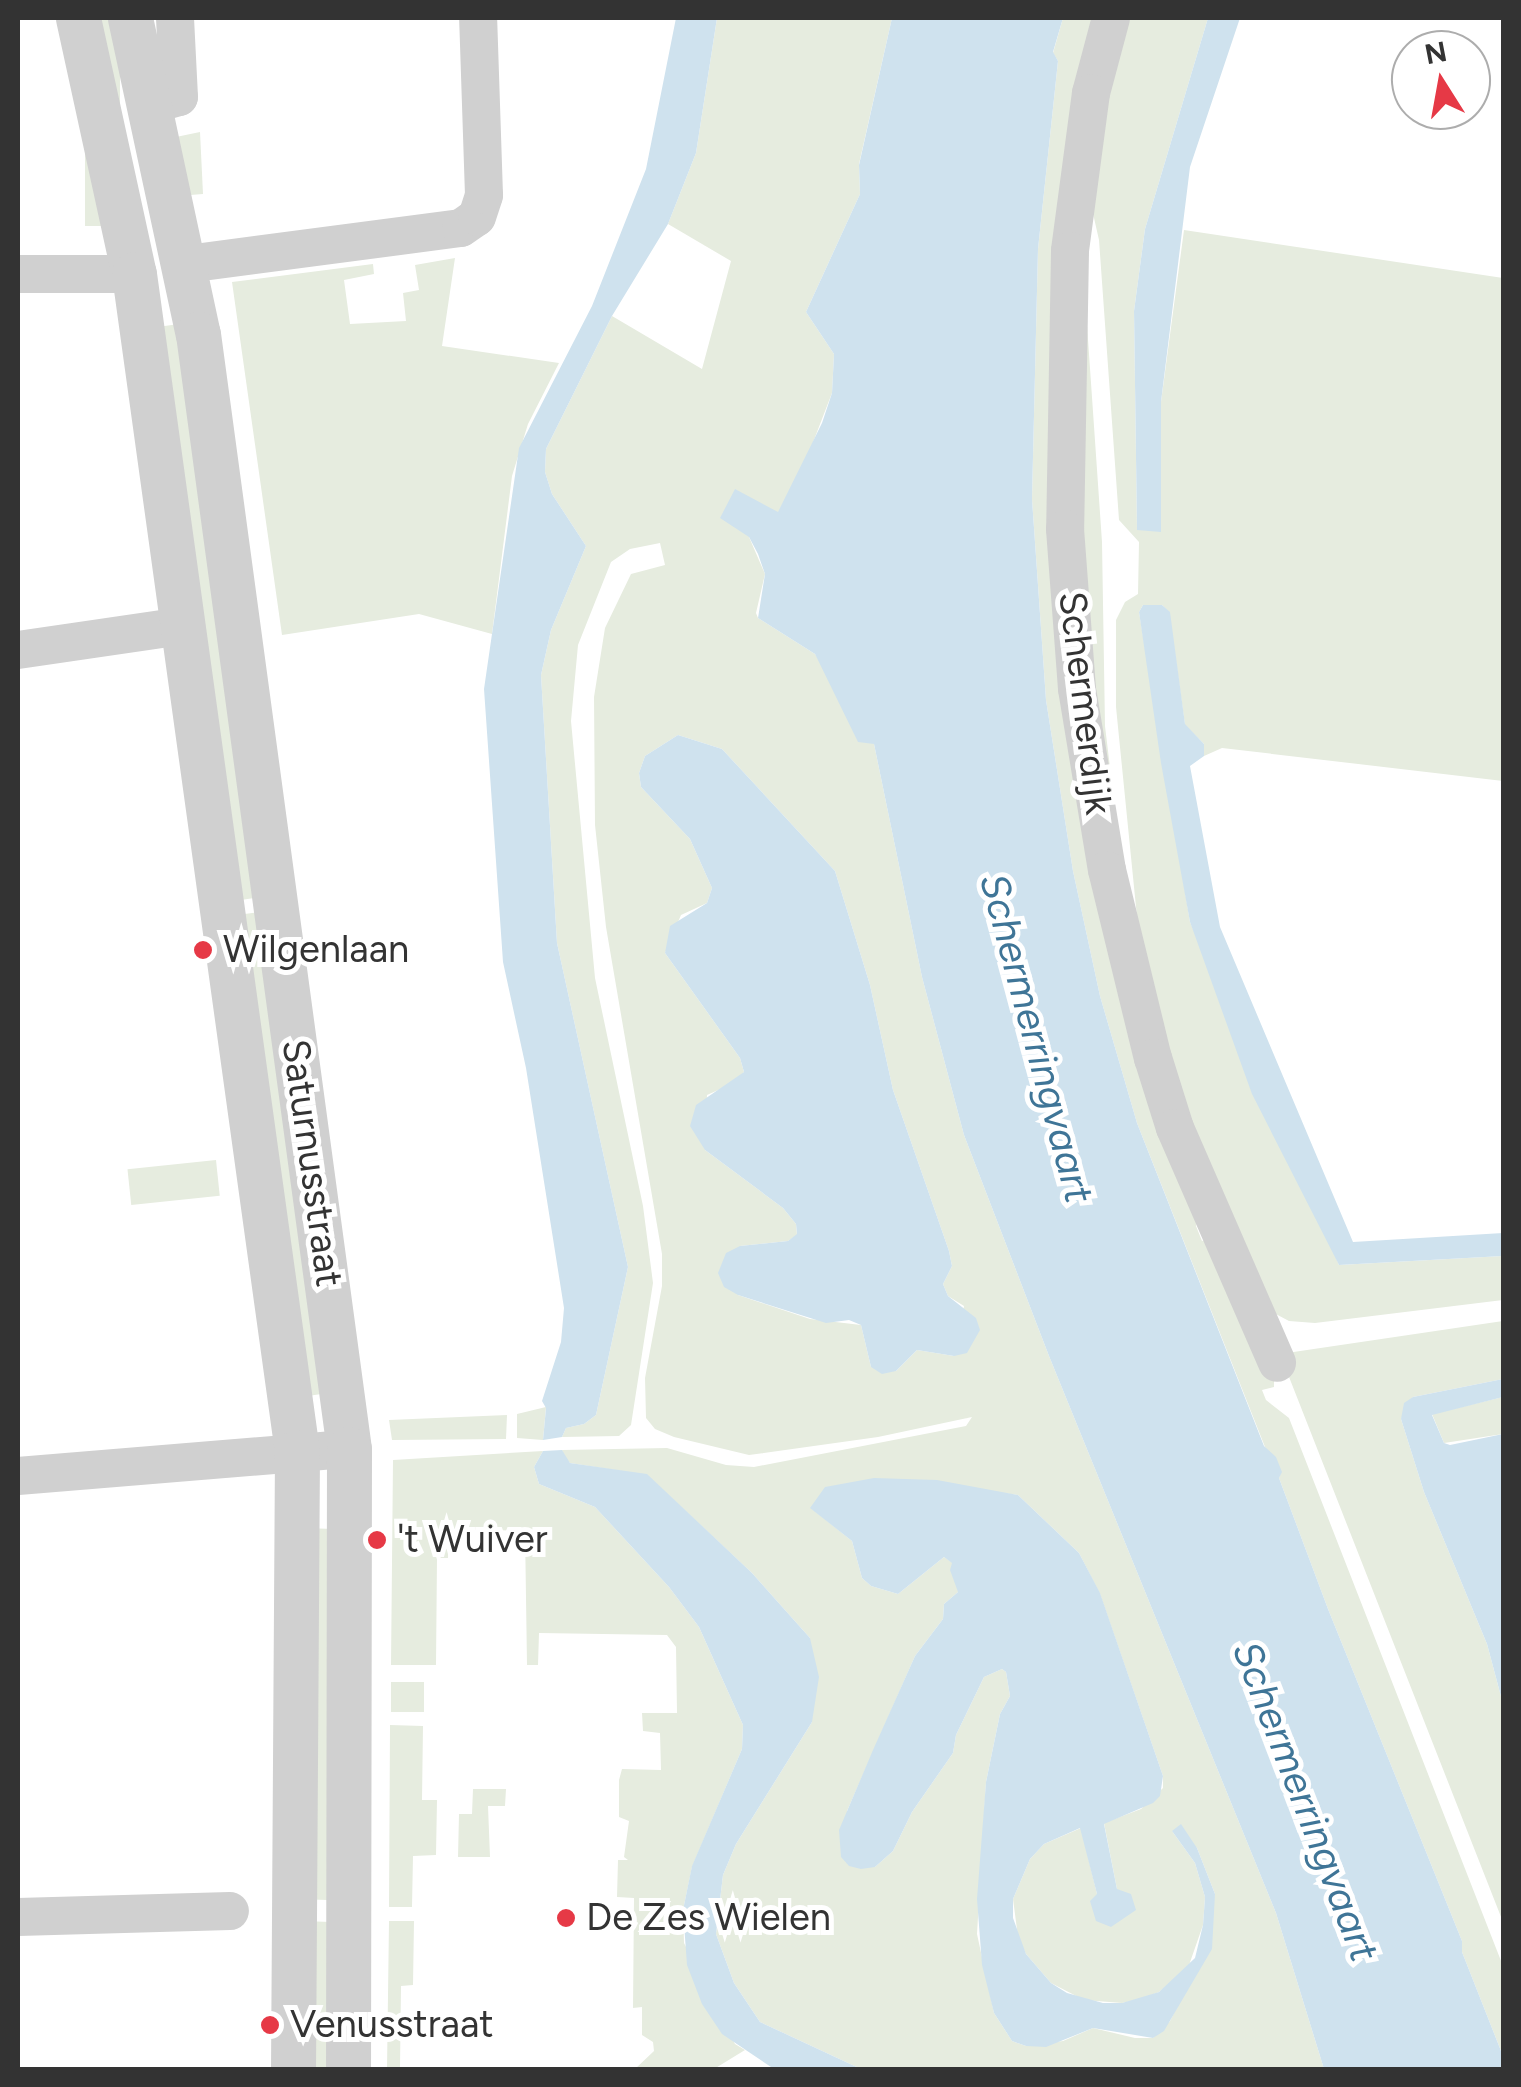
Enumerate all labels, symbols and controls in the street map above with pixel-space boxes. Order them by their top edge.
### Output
north arrow [1391,30,1491,130]
text: N [1422,34,1450,71]
street label: Schermerdijk [1049,589,1121,817]
water label: Schermerringvaart [970,868,1104,1208]
place label: Wilgenlaan [223,927,409,973]
marker: Wilgenlaan [192,939,214,961]
street label: Saturnusstraat [272,1036,352,1290]
place label: 't Wuiver [397,1517,548,1563]
marker: 't Wuiver [366,1529,388,1551]
water label: Schermerringvaart [1223,1634,1389,1968]
place label: De Zes Wielen [586,1895,831,1941]
marker: De Zes Wielen [555,1907,577,1929]
place label: Venusstraat [290,2002,494,2048]
marker: Venusstraat [259,2014,281,2036]

